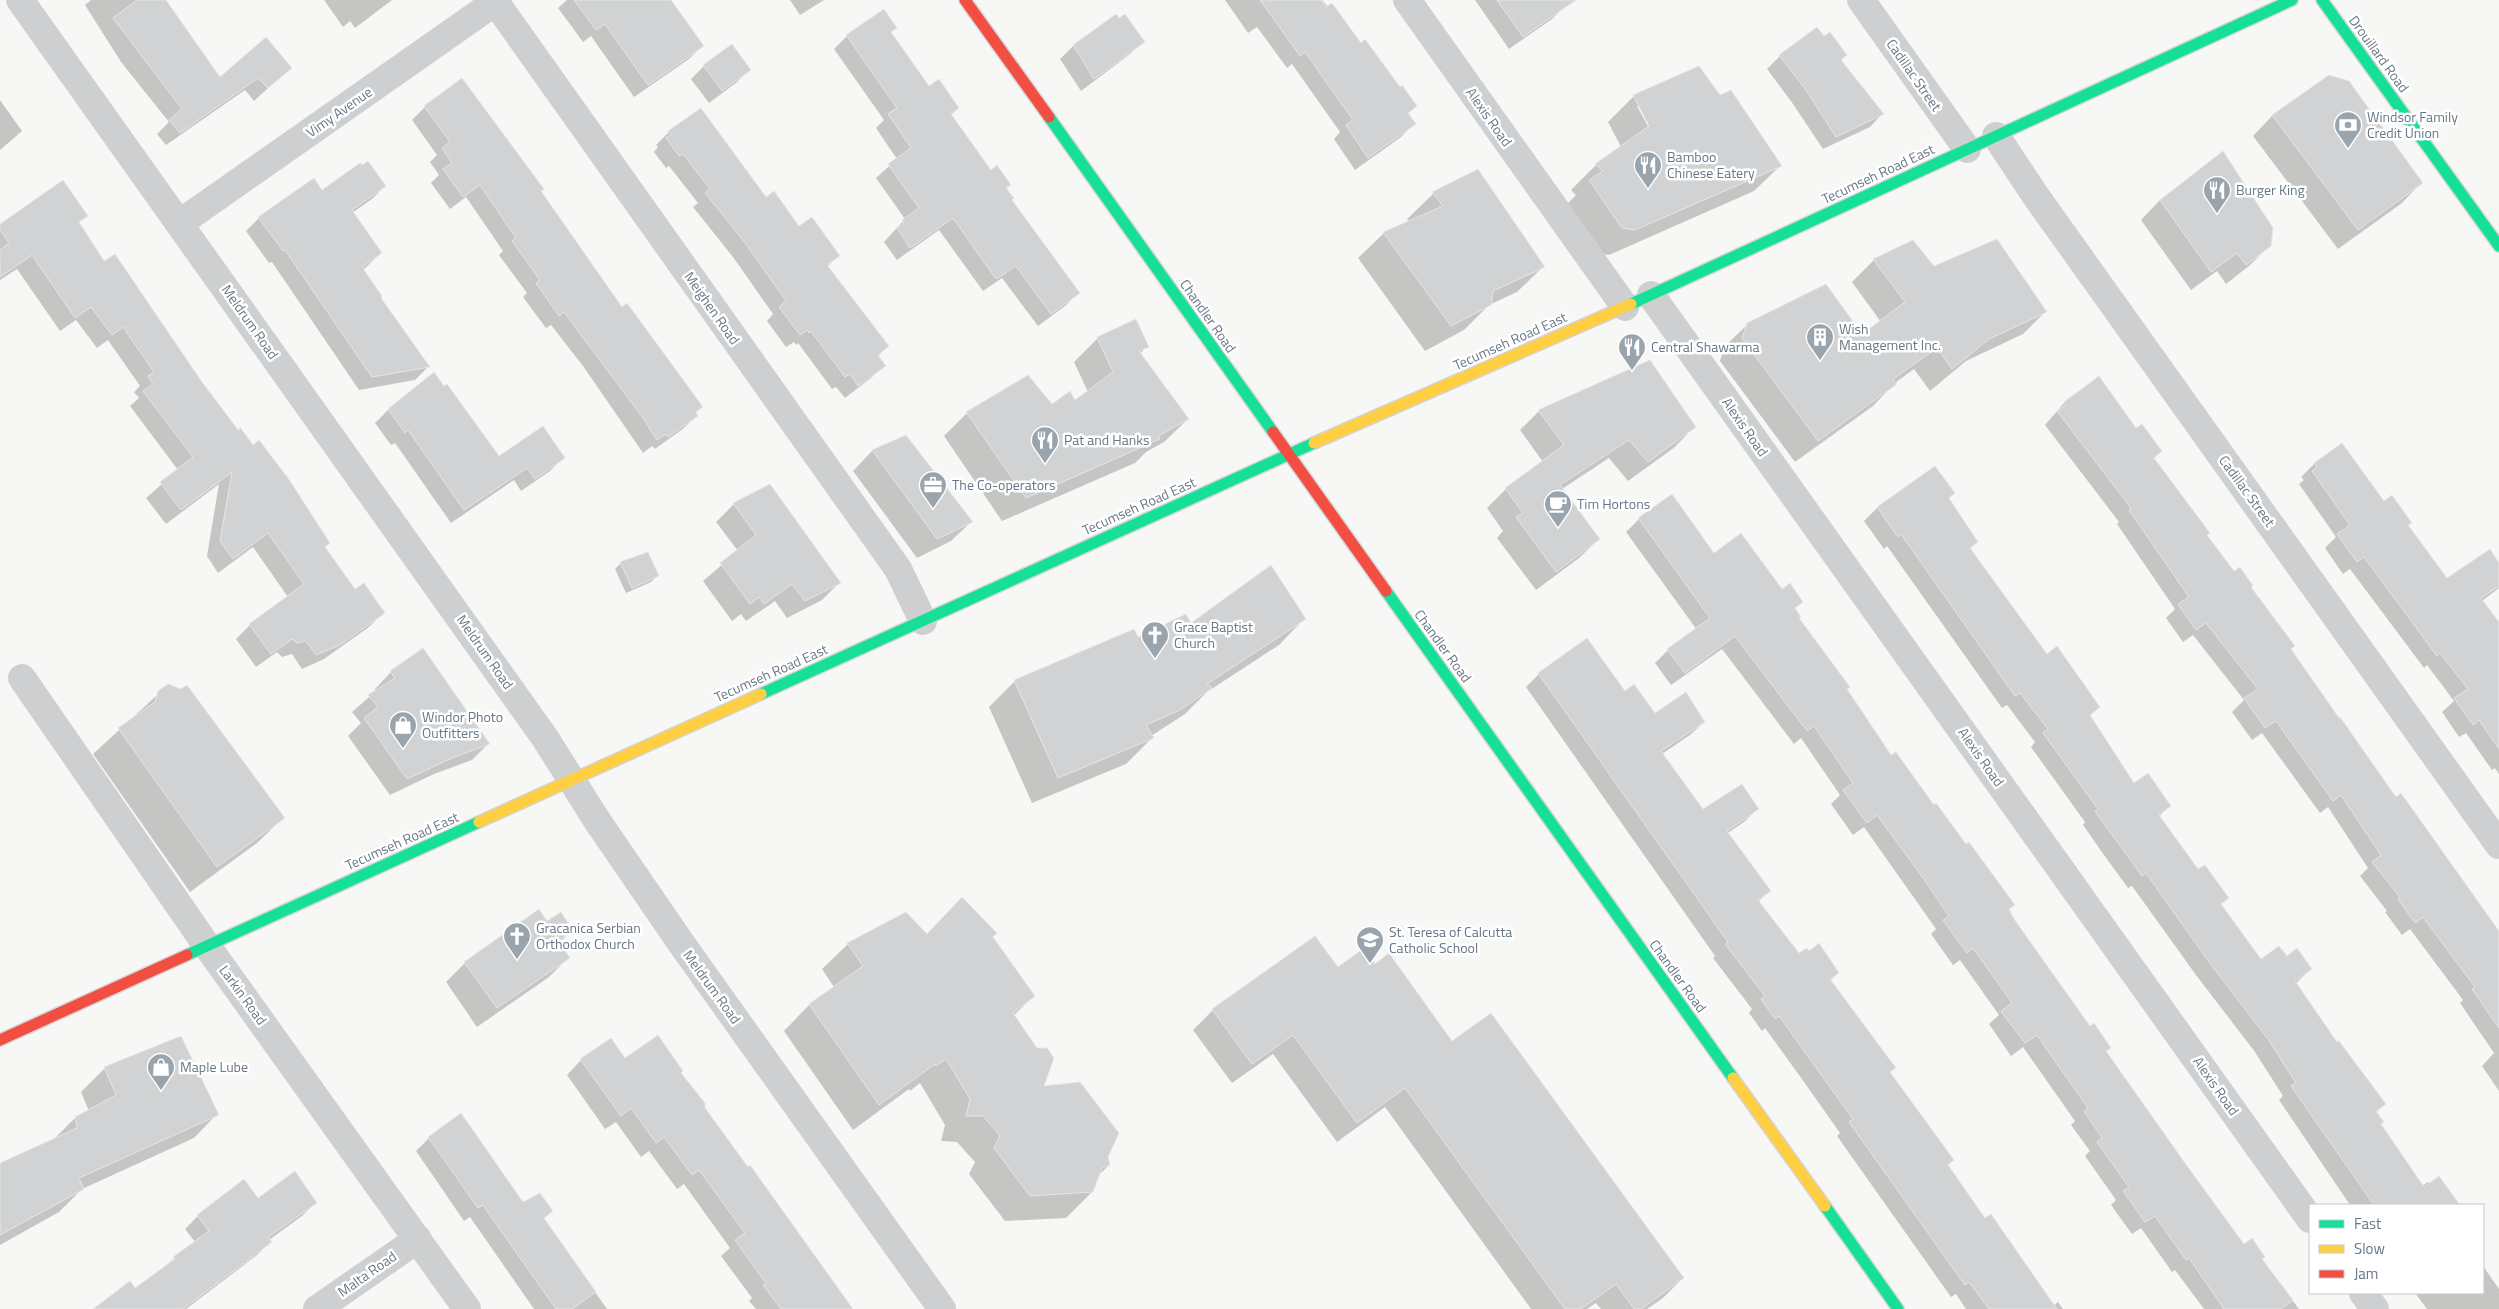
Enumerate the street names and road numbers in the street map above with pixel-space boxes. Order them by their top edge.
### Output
street label: Drouillard Road [2344,11,2415,97]
street label: Cadillac Street [1882,34,1947,115]
street label: Vimy Avenue [301,81,376,142]
street label: Alexis Road [1461,83,1517,151]
street label: Tecumseh Road East [1818,138,1938,209]
street label: Meighen Road [680,267,745,348]
street label: Chandler Road [1175,275,1242,357]
street label: Meldrum Road [217,280,284,363]
street label: Tecumseh Road East [1450,306,1570,375]
street label: Alexis Road [1717,393,1773,461]
street label: Cadillac Street [2214,451,2281,531]
street label: Tecumseh Road East [1079,471,1199,540]
street label: Chandler Road [1410,605,1477,687]
street label: Meldrum Road [452,610,519,693]
street label: Tecumseh Road East [711,638,831,707]
street label: Alexis Road [1953,723,2009,791]
street label: Tecumseh Road East [342,806,462,875]
street label: Chandler Road [1645,935,1712,1017]
street label: Meldrum Road [678,945,746,1028]
street label: Larkin Road [215,961,272,1029]
street label: Alexis Road [2188,1052,2244,1120]
street label: Malta Road [333,1246,400,1302]

